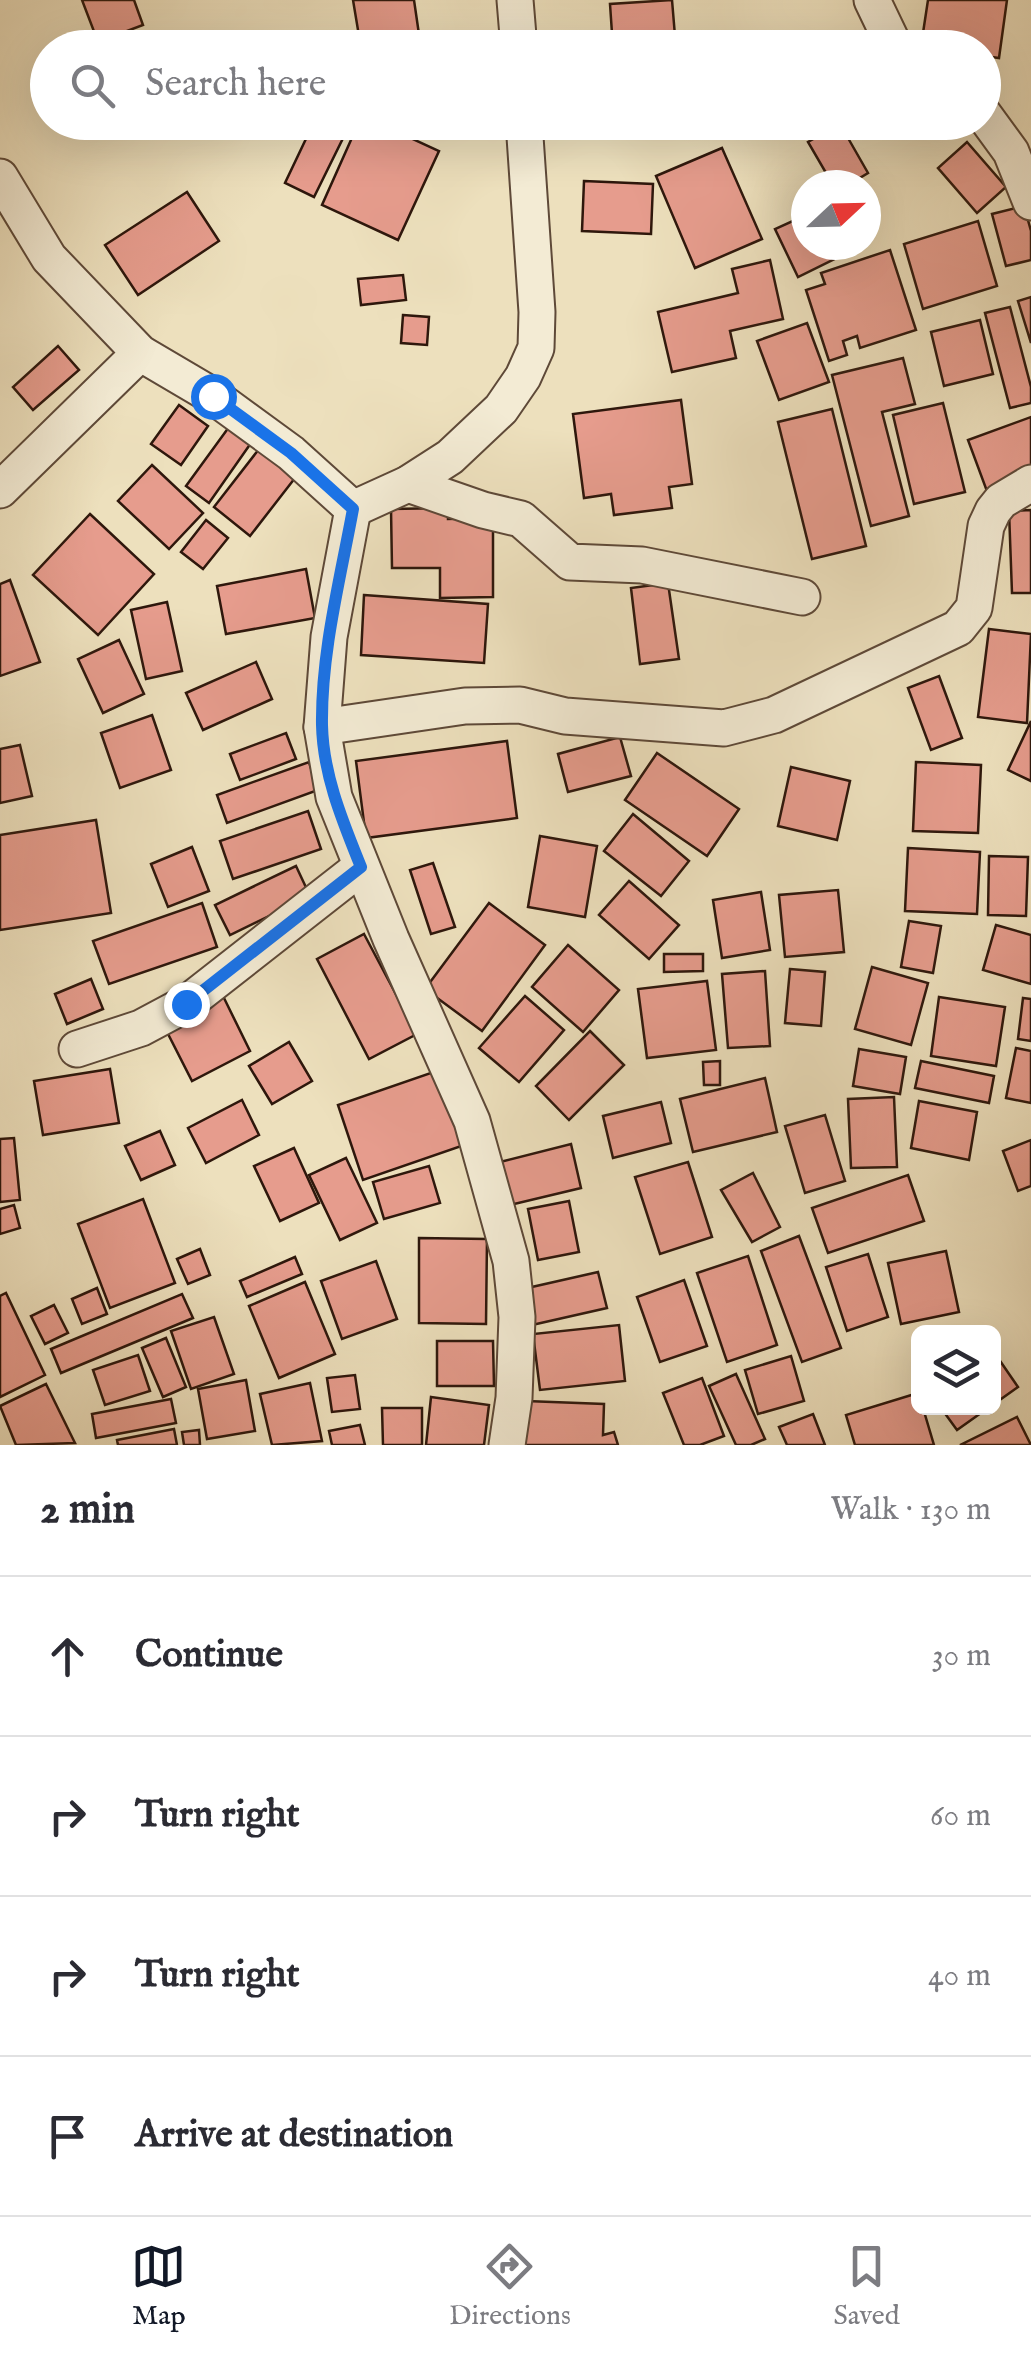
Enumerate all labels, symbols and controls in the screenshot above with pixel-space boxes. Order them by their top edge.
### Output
search box [30,30,1001,140]
icon: search [65,58,120,113]
text: Search here [145,61,326,109]
north arrow [791,170,881,260]
route start [191,374,237,420]
route end [164,982,210,1028]
map controls [911,1325,1001,1415]
button: layers [911,1325,1001,1415]
text: 2 min [40,1484,135,1537]
text: Walk · 130 m [830,1490,991,1531]
icon: ahead [40,1629,95,1684]
text: Continue [135,1632,283,1680]
text: 30 m [932,1636,991,1677]
icon: right [40,1789,95,1844]
text: Turn right [135,1792,299,1840]
text: 60 m [930,1796,991,1837]
icon: right [40,1949,95,2004]
text: Turn right [135,1952,299,2000]
text: 40 m [928,1956,991,1997]
icon: arrive [40,2109,95,2164]
text: Arrive at destination [135,2112,453,2160]
tab: Map [131,2239,186,2334]
tab: Directions [449,2239,571,2334]
tab: Saved [833,2239,900,2334]

